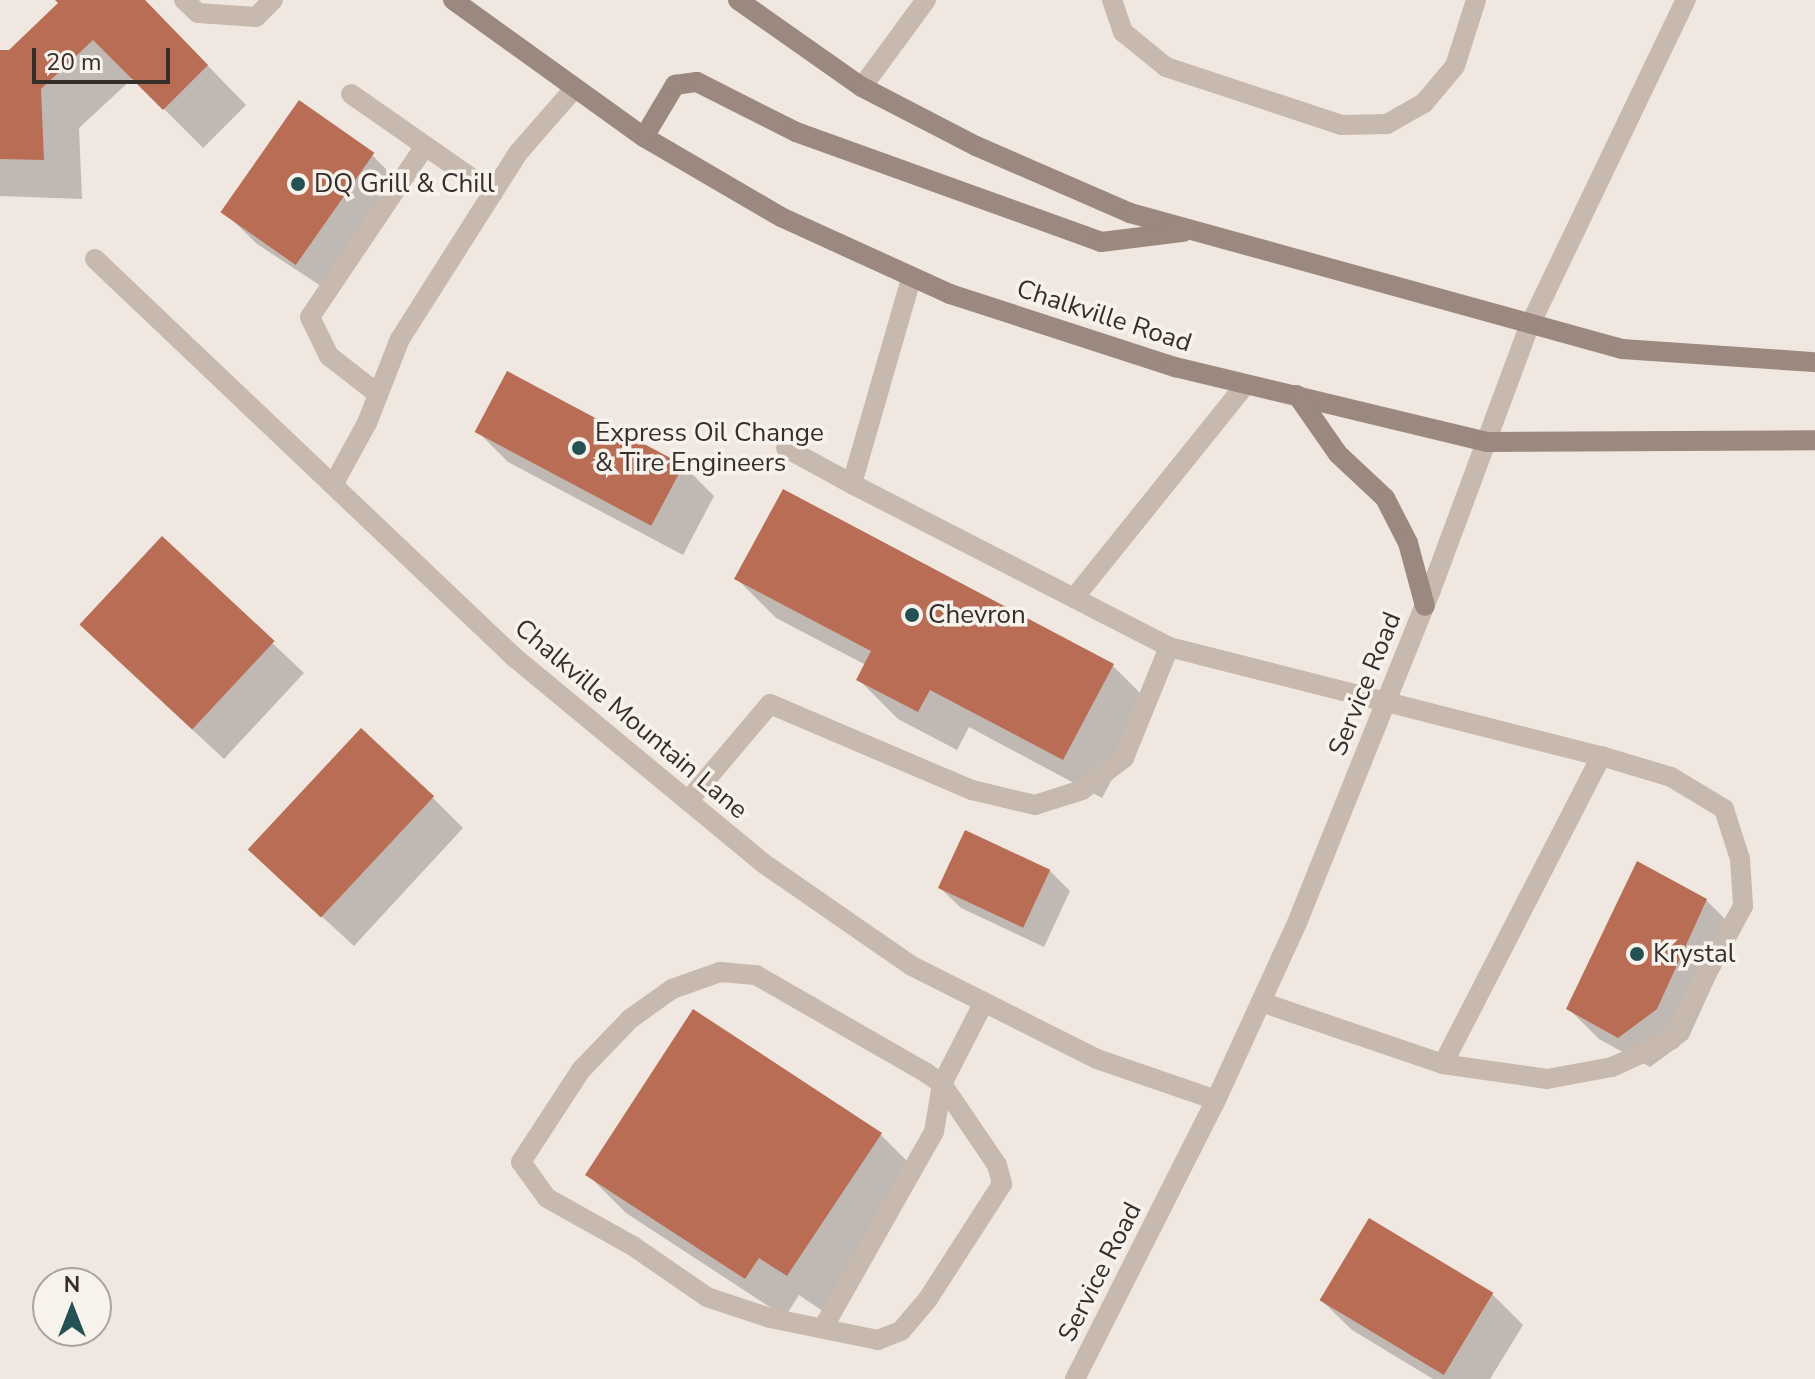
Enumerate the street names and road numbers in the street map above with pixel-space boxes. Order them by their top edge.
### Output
street label: Chalkville Road [1013,273,1195,359]
street label: Service Road [1322,608,1408,760]
street label: Chalkville Mountain Lane [508,612,754,826]
street label: Service Road [1052,1197,1148,1347]

